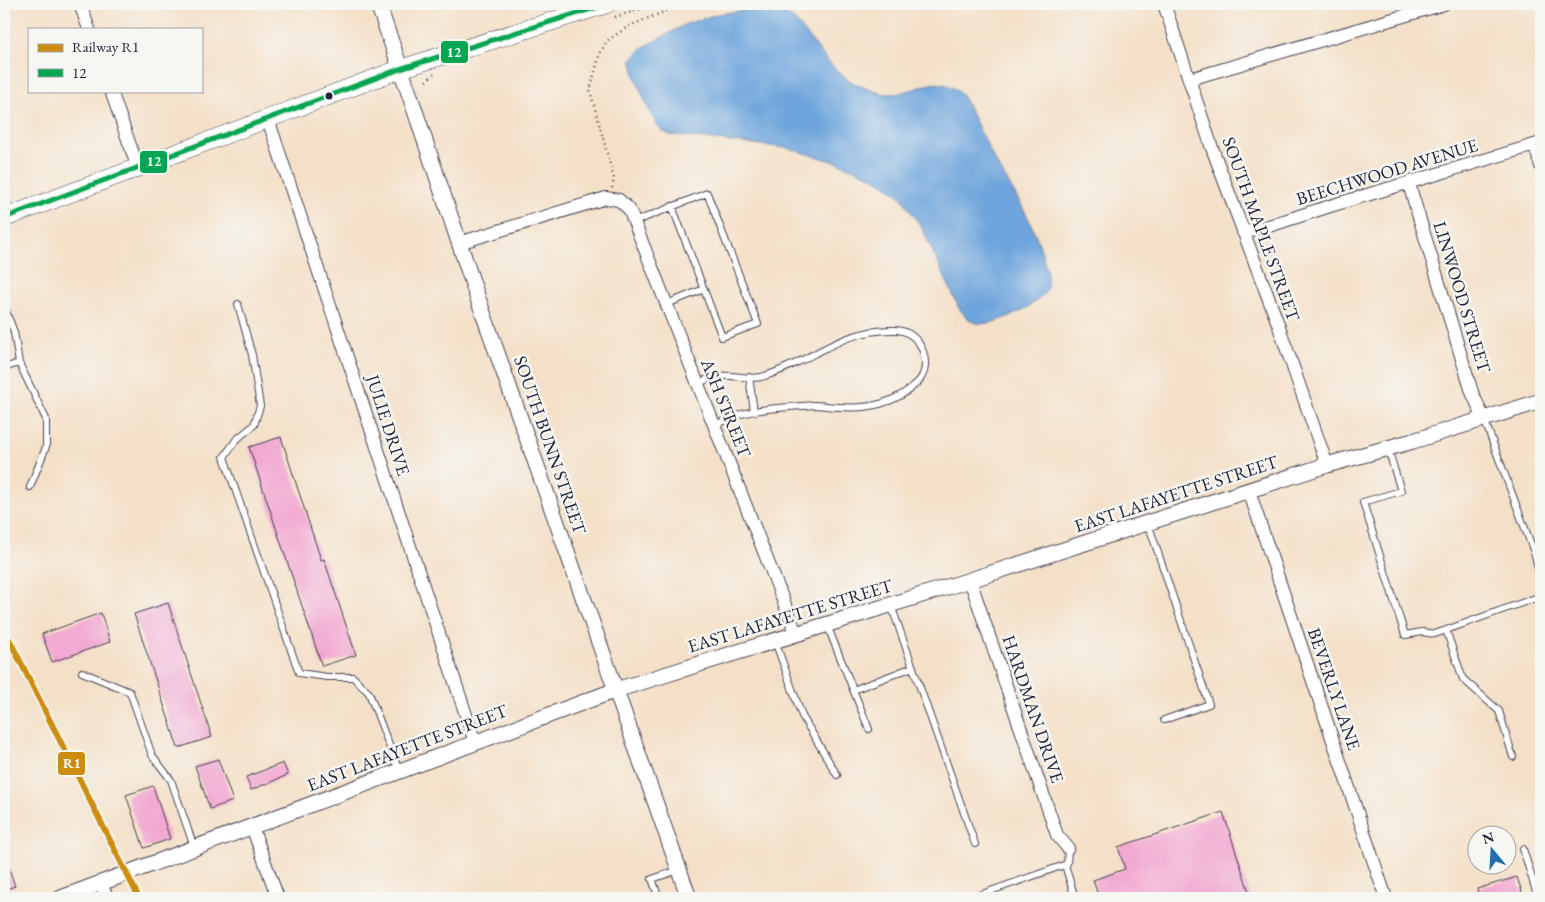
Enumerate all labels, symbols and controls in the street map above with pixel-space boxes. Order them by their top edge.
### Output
legend [28,28,202,92]
text: Railway R1 [72,37,139,56]
line badge: 12 [440,40,469,64]
text: 12 [447,43,462,61]
text: 12 [72,63,87,82]
unlabelled marker [324,91,334,101]
street label: BEECHWOOD AVENUE [1293,133,1480,210]
street label: SOUTH MAPLE STREET [1217,134,1306,325]
line badge: 12 [139,150,168,174]
text: 12 [147,152,162,170]
street label: LINWOOD STREET [1429,218,1497,376]
street label: SOUTH BUNN STREET [509,353,592,538]
street label: ASH STREET [696,354,757,461]
street label: JULIE DRIVE [361,370,416,478]
street label: EAST LAFAYETTE STREET [1071,449,1281,537]
street label: EAST LAFAYETTE STREET [685,573,896,658]
street label: BEVERLY LANE [1303,625,1366,753]
street label: HARDMAN DRIVE [997,632,1070,786]
street label: EAST LAFAYETTE STREET [303,698,511,796]
line badge: R1 [57,751,86,776]
text: R1 [63,754,81,772]
north arrow [1468,824,1518,874]
text: N [1480,827,1497,848]

